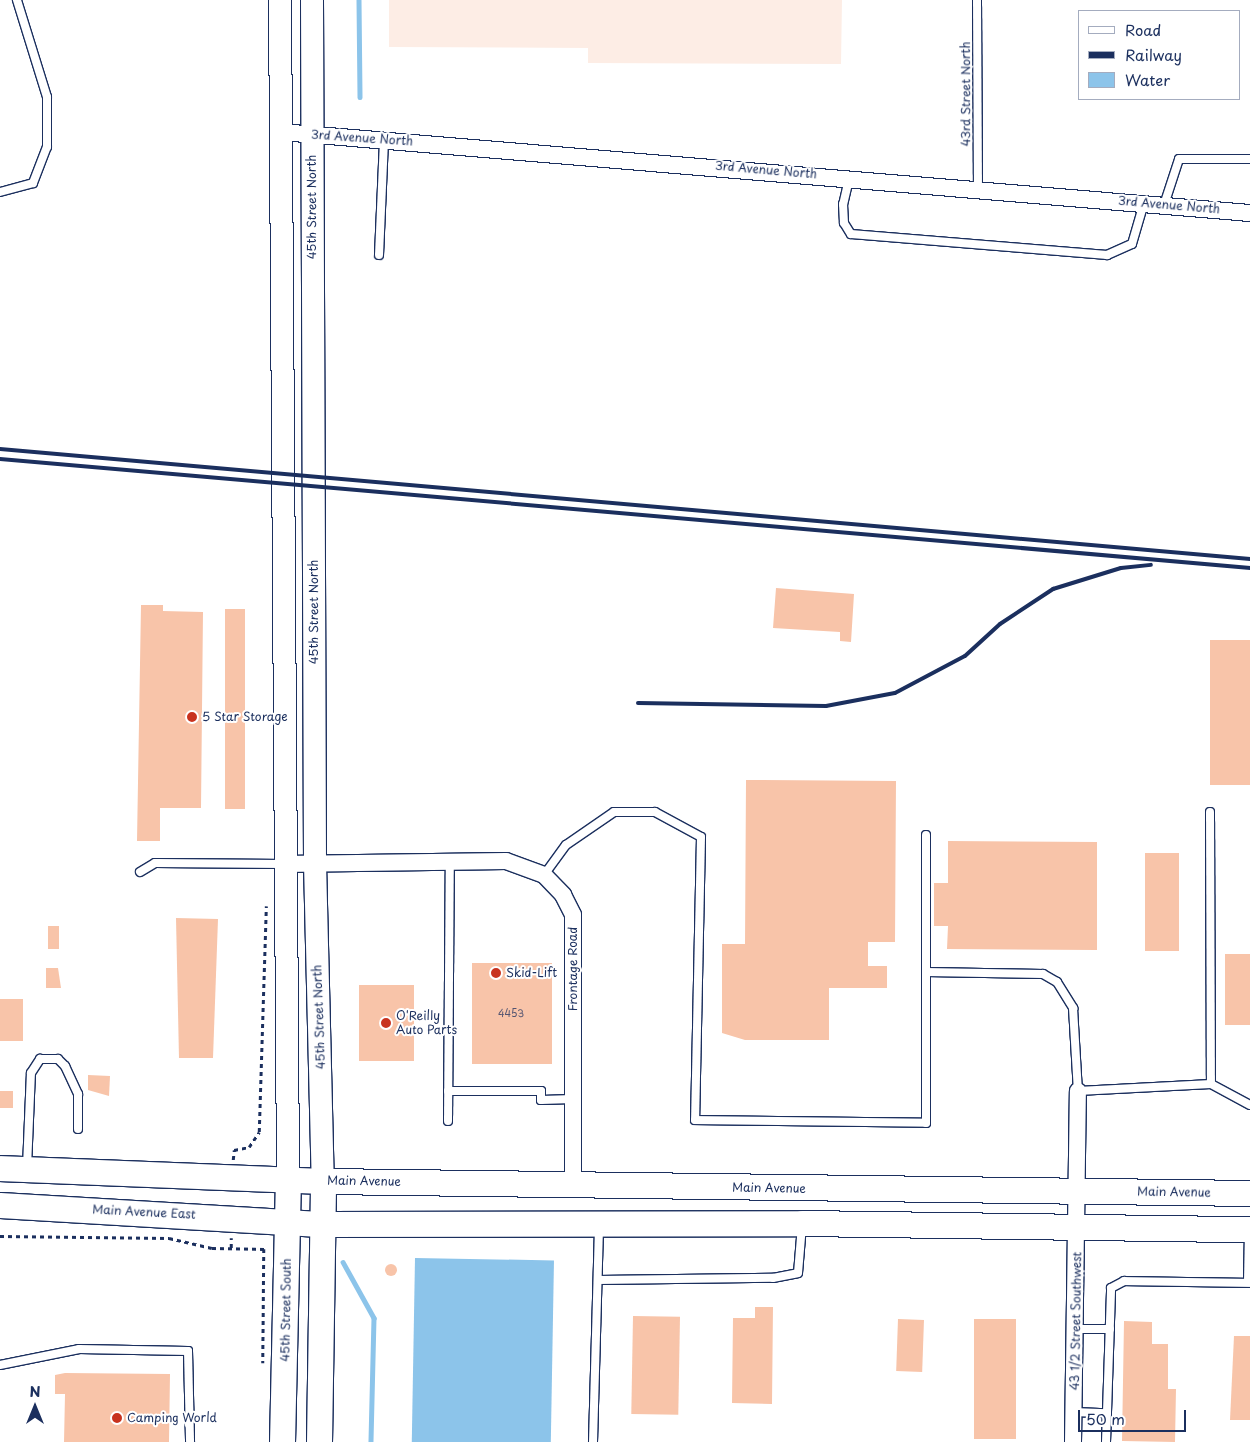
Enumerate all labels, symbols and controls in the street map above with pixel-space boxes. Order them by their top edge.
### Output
legend [1078,10,1240,100]
text: Road [1125,18,1161,41]
street label: 43rd Street North [959,41,973,147]
text: Railway [1125,43,1182,66]
text: Water [1125,68,1170,91]
street label: 3rd Avenue North [310,127,414,149]
street label: 45th Street North [305,155,319,259]
street label: 3rd Avenue North [714,158,818,182]
street label: 3rd Avenue North [1117,193,1221,217]
street label: 45th Street North [307,560,321,664]
place label: 5 Star Storage [202,710,288,724]
marker: 5 Star Storage [186,711,198,723]
street label: Frontage Road [566,927,580,1011]
street label: 45th Street North [310,965,328,1069]
place label: Skid-Lift [506,966,557,980]
marker: Skid-Lift [490,967,502,979]
house number: 4453 [498,1007,524,1019]
place label: O'Reilly Auto Parts [396,1009,459,1037]
marker: O'Reilly Auto Parts [380,1017,392,1029]
street label: Main Avenue [327,1173,401,1189]
street label: Main Avenue [732,1180,806,1196]
street label: Main Avenue [1137,1184,1211,1200]
street label: Main Avenue East [92,1202,196,1222]
street label: 43 1/2 Street Southwest [1068,1250,1084,1392]
street label: 45th Street South [278,1258,294,1362]
text: N [29,1381,41,1402]
north arrow [10,1382,60,1432]
scale bar [1080,1400,1188,1432]
text: 50 m [1086,1407,1125,1430]
place label: Camping World [127,1411,217,1425]
marker: Camping World [111,1412,123,1424]

